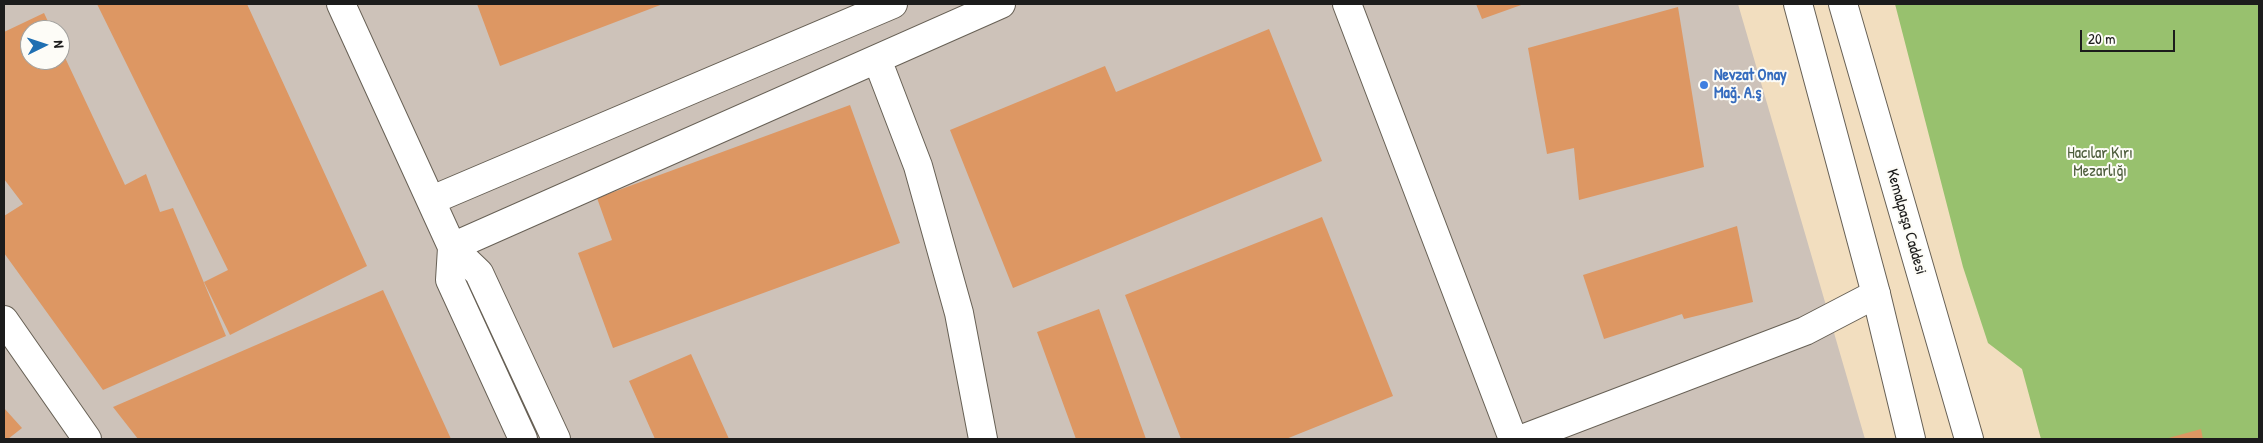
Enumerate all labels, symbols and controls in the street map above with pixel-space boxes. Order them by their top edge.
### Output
north arrow [20,20,70,70]
scale bar [2083,20,2178,52]
text: 20 m [2088,28,2115,49]
text: N [50,40,69,48]
place label: Nevzat Onay Mağ. A.ş [1714,66,1787,104]
marker: Nevzat Onay Mağ. A.ş [1698,79,1710,91]
park label: Hacılar Kırı Mezarlığı [2067,144,2133,182]
street label: Kemalpaşa Caddesi [1882,167,1930,277]

